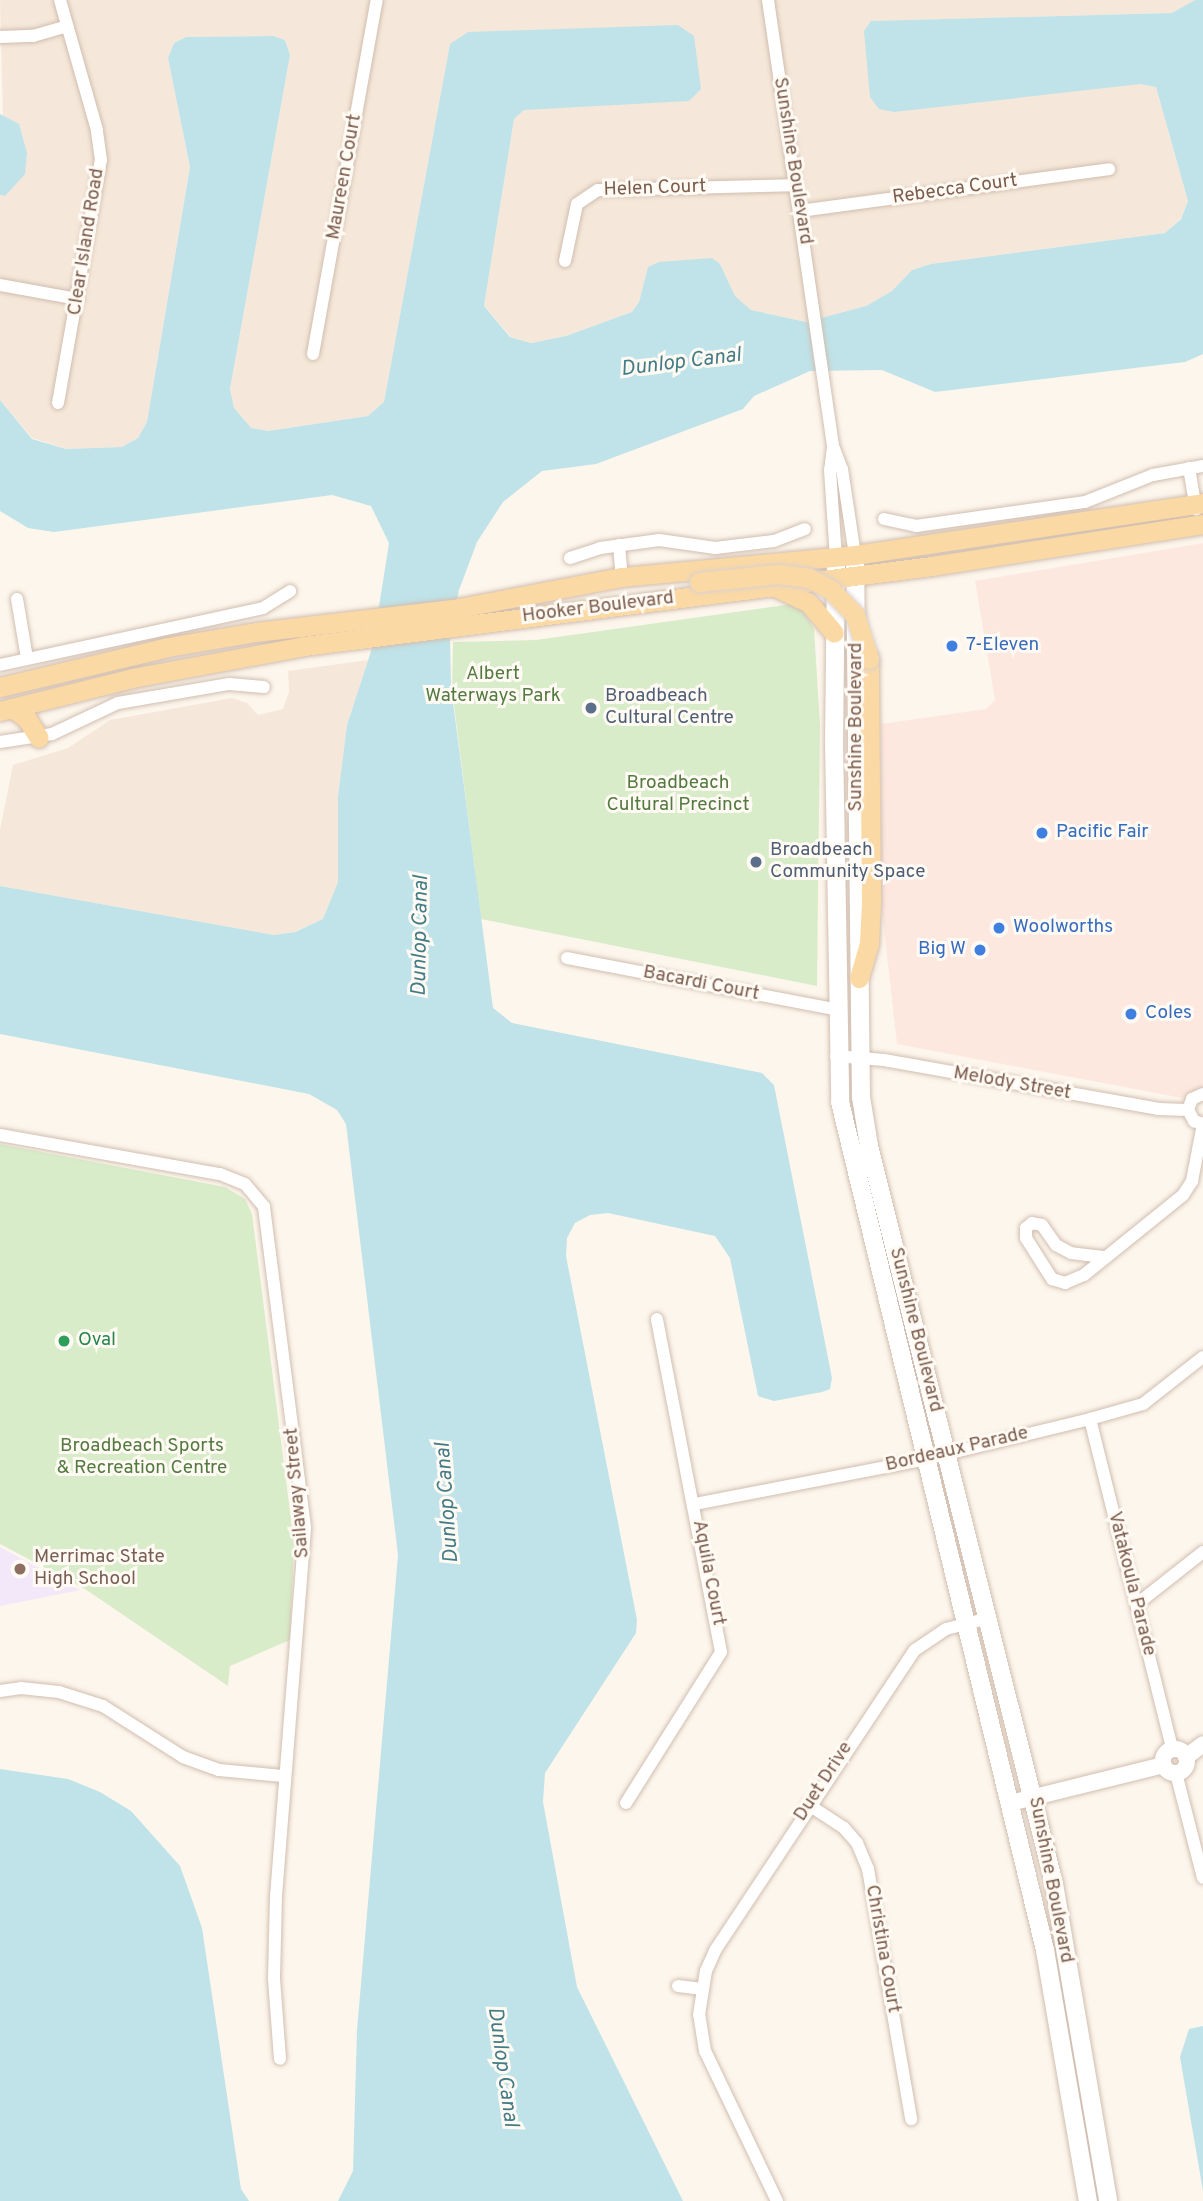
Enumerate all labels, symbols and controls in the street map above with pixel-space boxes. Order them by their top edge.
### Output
street label: Sunshine Boulevard [768,76,816,246]
street label: Maureen Court [323,112,367,242]
street label: Clear Island Road [64,167,110,317]
street label: Rebecca Court [891,170,1019,210]
street label: Helen Court [603,176,707,202]
water label: Dunlop Canal [619,343,743,383]
street label: Hooker Boulevard [521,587,675,629]
place label: 7-Eleven [966,635,1039,657]
marker: 7-Eleven [944,638,960,654]
street label: Sunshine Boulevard [846,643,868,811]
park label: Albert Waterways Park [425,664,561,708]
place label: Broadbeach Cultural Centre [605,686,734,730]
marker: Broadbeach Cultural Centre [583,700,599,716]
park label: Broadbeach Cultural Precinct [606,773,750,817]
place label: Pacific Fair [1056,822,1149,844]
marker: Pacific Fair [1034,825,1050,841]
place label: Broadbeach Community Space [770,840,926,884]
marker: Broadbeach Community Space [748,854,764,870]
water label: Dunlop Canal [407,875,435,997]
place label: Woolworths [1013,917,1113,939]
marker: Woolworths [991,920,1007,936]
place label: Big W [918,939,966,961]
marker: Big W [972,942,988,958]
street label: Bacardi Court [641,962,761,1006]
place label: Coles [1145,1003,1192,1025]
marker: Coles [1123,1006,1139,1022]
street label: Melody Street [951,1062,1073,1106]
street label: Sunshine Boulevard [884,1245,946,1415]
place label: Oval [78,1330,116,1352]
marker: Oval [56,1333,72,1349]
street label: Bordeaux Parade [883,1422,1031,1478]
street label: Sailaway Street [281,1427,315,1559]
park label: Broadbeach Sports & Recreation Centre [57,1436,227,1480]
water label: Dunlop Canal [431,1442,465,1564]
street label: Vatakoula Parade [1102,1509,1160,1659]
street label: Aquila Court [687,1518,729,1628]
place label: Merrimac State High School [34,1547,165,1591]
marker: Merrimac State High School [12,1561,28,1577]
street label: Duet Drive [790,1738,858,1826]
street label: Sunshine Boulevard [1023,1795,1077,1965]
street label: Christina Court [860,1883,904,2015]
water label: Dunlop Canal [481,2005,523,2129]

